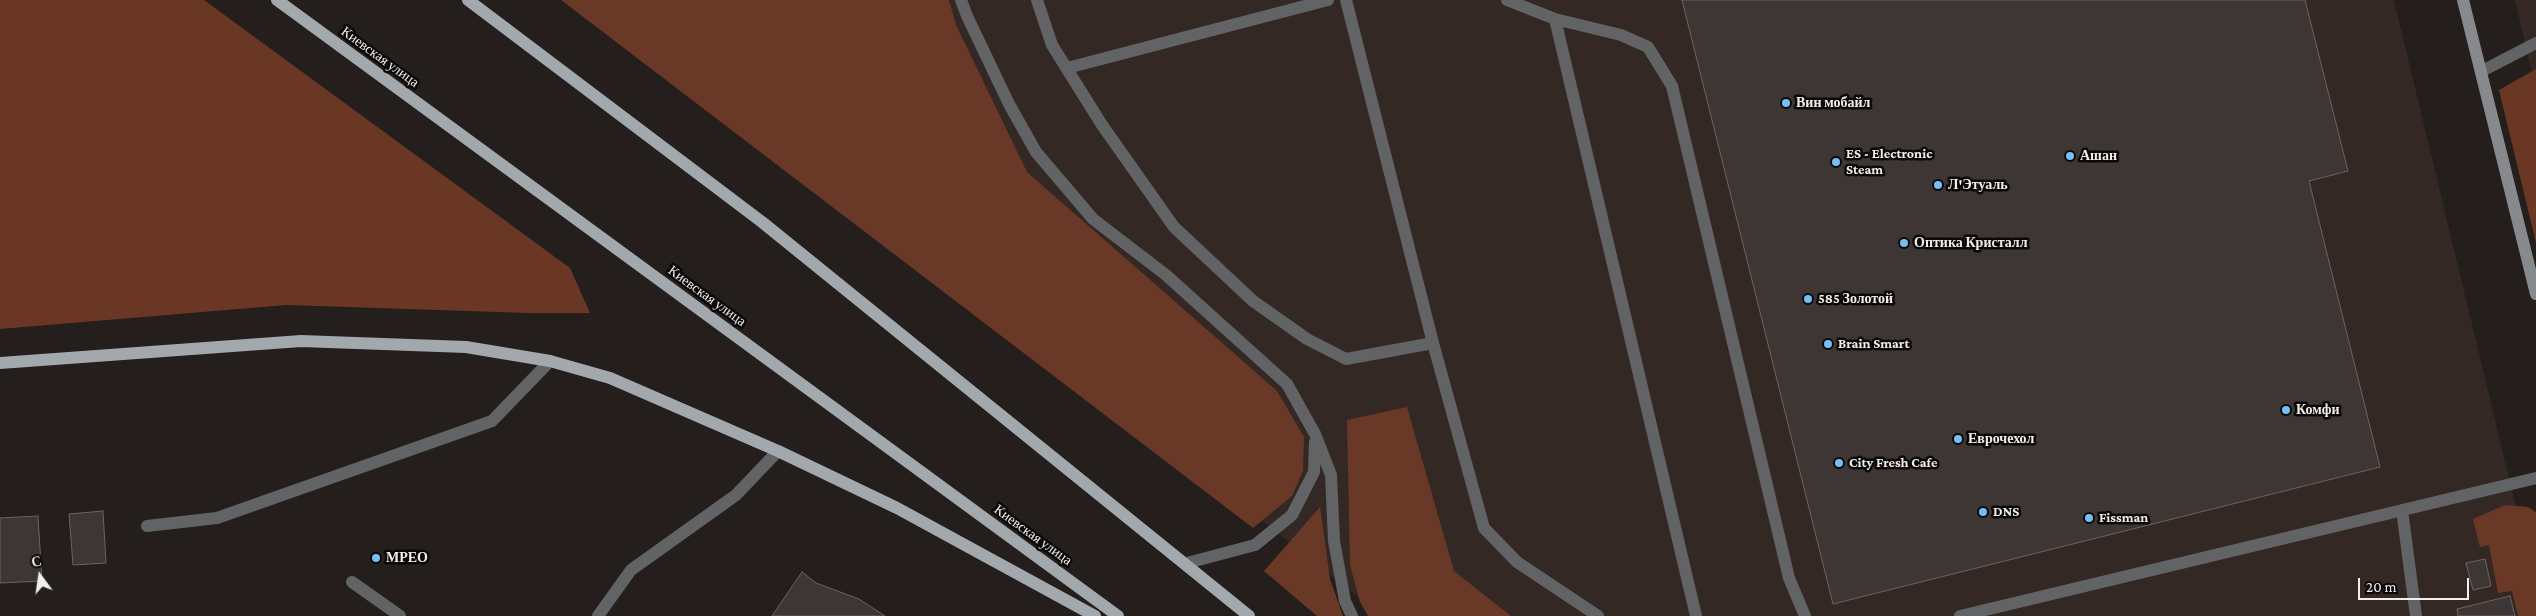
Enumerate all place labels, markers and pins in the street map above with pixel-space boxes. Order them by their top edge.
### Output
place label: Вин мобайл [1796,95,1870,111]
marker: Вин мобайл [1780,97,1792,109]
place label: ES - Electronic Steam [1846,146,1932,178]
place label: Ашан [2080,148,2117,164]
marker: Ашан [2064,150,2076,162]
marker: ES - Electronic Steam [1830,156,1842,168]
place label: Л'Этуаль [1948,177,2008,193]
marker: Л'Этуаль [1932,179,1944,191]
place label: Оптика Кристалл [1914,235,2028,251]
marker: Оптика Кристалл [1898,237,1910,249]
place label: 585 Золотой [1818,291,1893,307]
marker: 585 Золотой [1802,293,1814,305]
place label: Brain Smart [1838,336,1910,352]
marker: Brain Smart [1822,338,1834,350]
place label: Комфи [2296,402,2339,418]
marker: Комфи [2280,404,2292,416]
place label: Еврочехол [1968,431,2034,447]
marker: Еврочехол [1952,433,1964,445]
place label: City Fresh Cafe [1849,455,1938,471]
marker: City Fresh Cafe [1833,457,1845,469]
place label: DNS [1993,504,2019,520]
marker: DNS [1977,506,1989,518]
place label: Fissman [2099,510,2148,526]
marker: Fissman [2083,512,2095,524]
place label: МРЕО [386,550,428,566]
marker: МРЕО [370,552,382,564]

